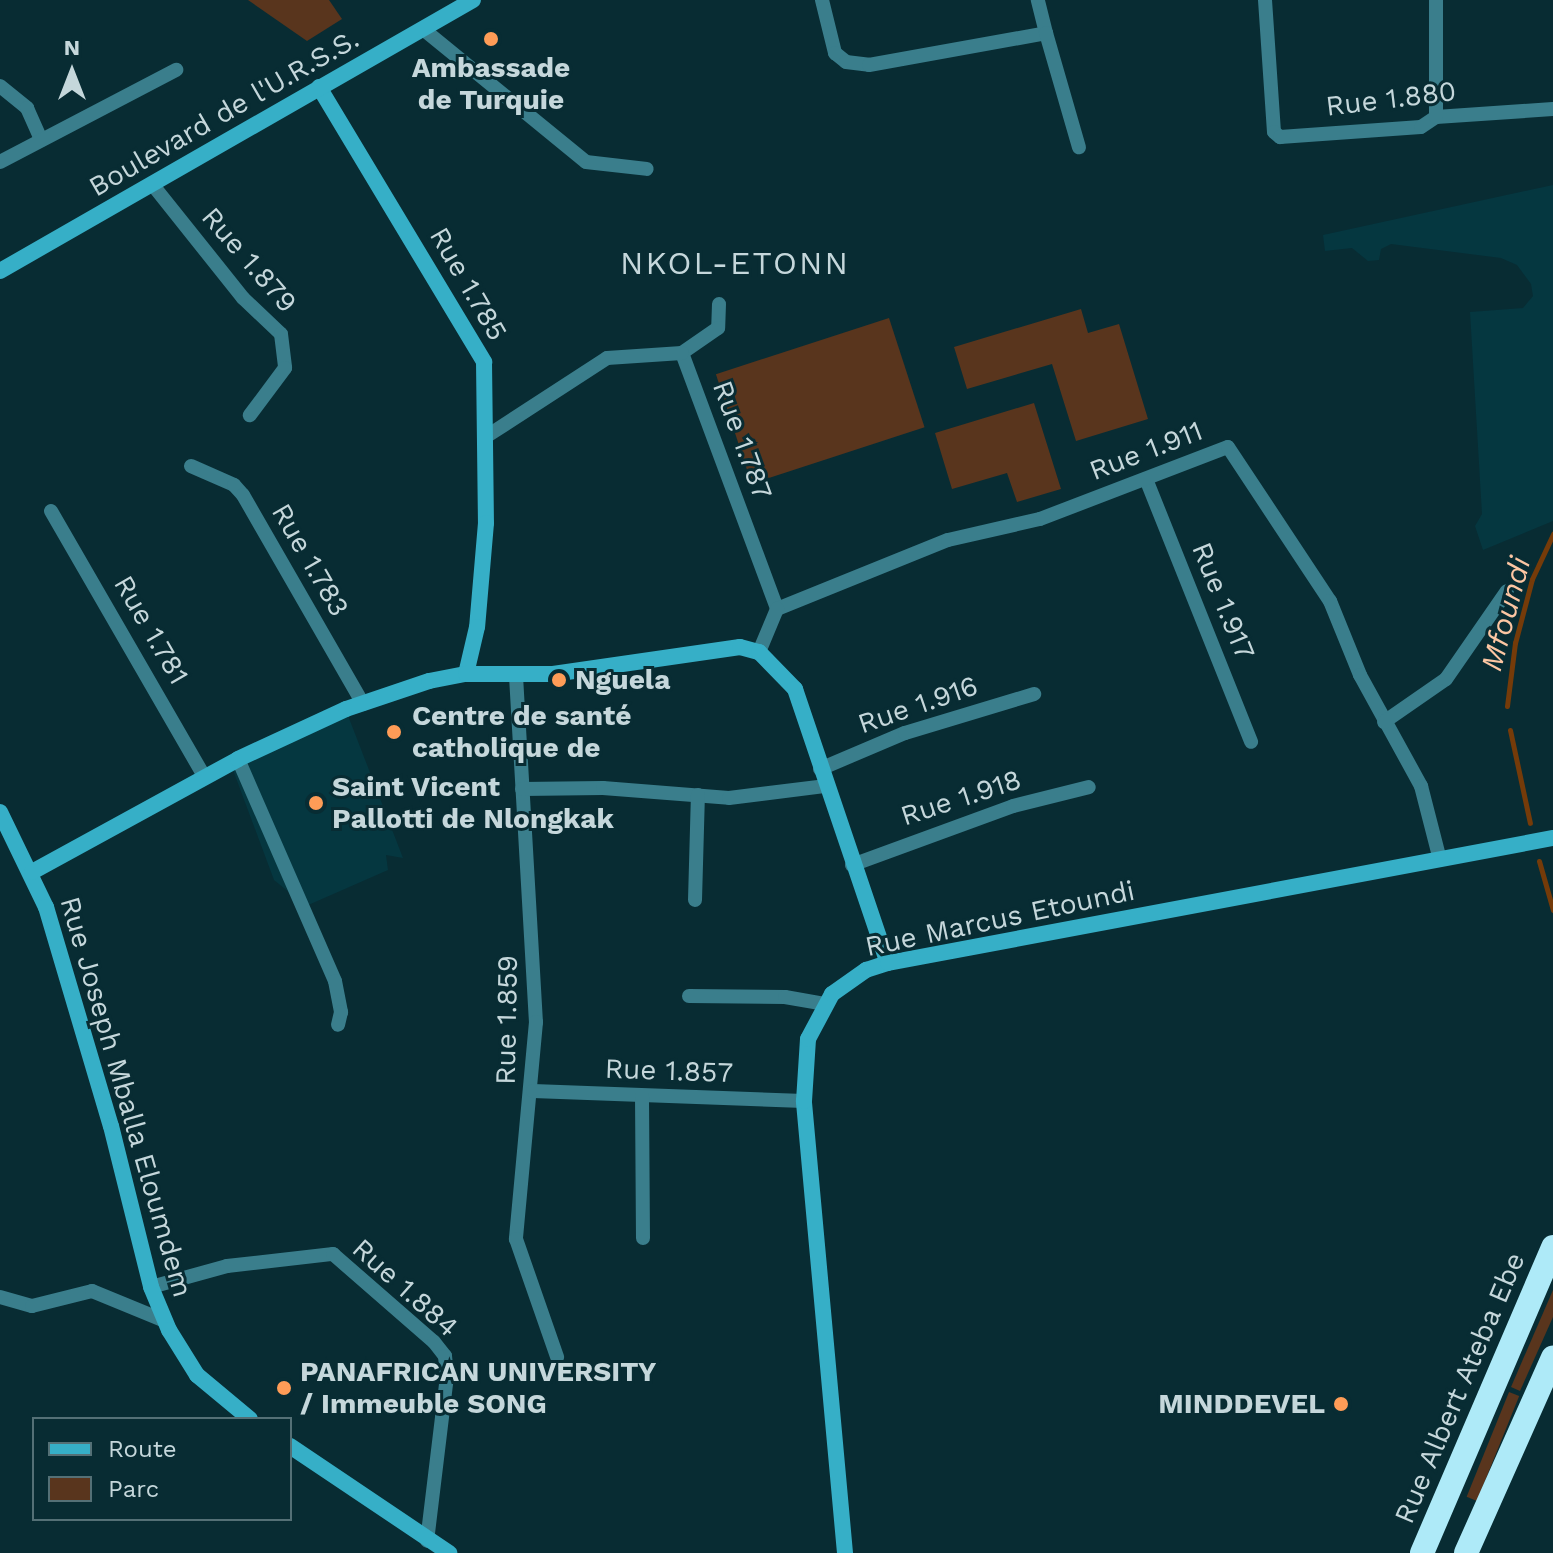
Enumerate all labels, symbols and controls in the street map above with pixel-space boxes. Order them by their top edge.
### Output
street label: Boulevard de l'U.R.S.S. [83,22,365,204]
marker: Ambassade de Turquie [482,30,500,48]
north arrow [32,32,112,112]
text: N [64,35,80,60]
place label: Ambassade de Turquie [412,51,570,117]
street label: Rue 1.880 [1324,74,1458,124]
street label: Rue 1.879 [194,200,304,320]
street label: Rue 1.785 [422,221,514,347]
district label: NKOL-ETONN [620,244,850,282]
street label: Rue 1.787 [705,376,779,504]
street label: Rue 1.911 [1085,414,1207,488]
street label: Rue 1.783 [264,497,356,623]
street label: Rue 1.917 [1184,537,1262,665]
water label: Mfoundi [1474,553,1538,675]
street label: Rue 1.781 [106,569,196,691]
place label: Nguela [575,663,670,697]
street label: Rue 1.916 [853,669,983,741]
marker: Nguela [550,671,568,689]
place label: Centre de santé catholique de [412,699,632,765]
marker: Centre de santé catholique de [383,721,405,743]
street label: Rue 1.918 [896,763,1026,833]
place label: Saint Vicent Pallotti de Nlongkak [332,770,614,836]
marker: Saint Vicent Pallotti de Nlongkak [307,794,325,812]
street label: Rue Marcus Etoundi [862,874,1138,964]
street label: Rue Joseph Mballa Eloumdem [52,892,200,1302]
street label: Rue 1.859 [489,954,525,1086]
street label: Rue 1.857 [604,1052,734,1090]
street label: Rue 1.884 [345,1232,465,1344]
street label: Rue Albert Ateba Ebe [1387,1246,1533,1530]
place label: PANAFRICAN UNIVERSITY / Immeuble SONG [300,1355,656,1421]
marker: PANAFRICAN UNIVERSITY / Immeuble SONG [275,1379,293,1397]
place label: MINDDEVEL [1158,1387,1325,1421]
marker: MINDDEVEL [1332,1395,1350,1413]
legend [32,1417,292,1521]
text: Route [108,1435,177,1463]
text: Parc [108,1475,159,1503]

